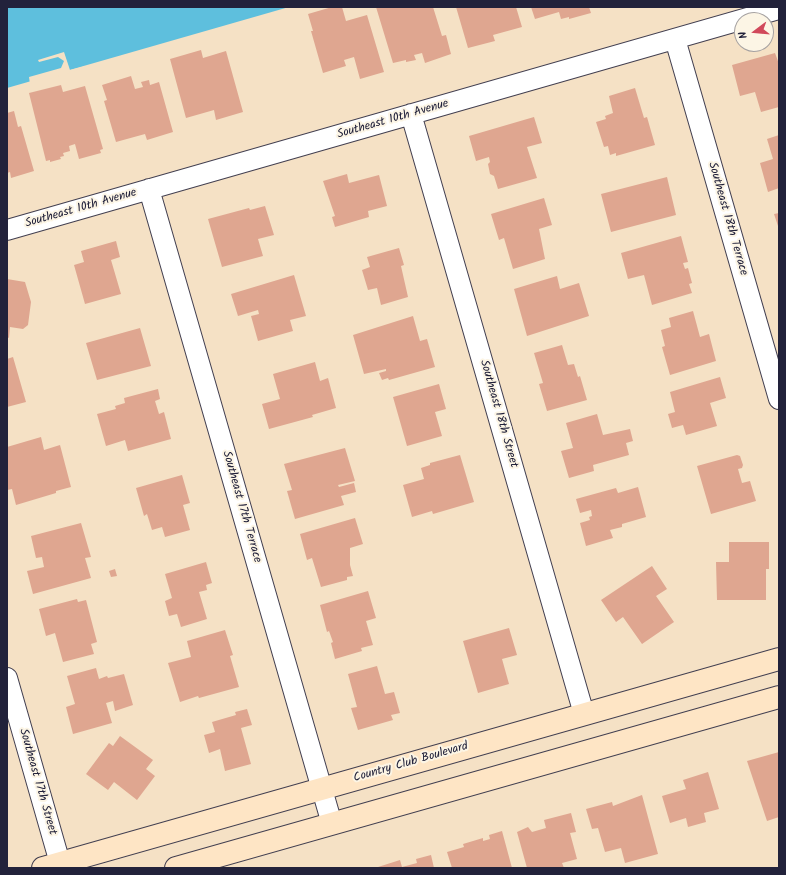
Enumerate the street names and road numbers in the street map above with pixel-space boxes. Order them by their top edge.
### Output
street label: Southeast 10th Avenue [336,97,450,143]
street label: Southeast 18th Terrace [704,161,750,277]
street label: Southeast 10th Avenue [24,186,138,232]
street label: Southeast 18th Street [476,358,520,470]
street label: Southeast 17th Terrace [218,449,264,565]
street label: Southeast 17th Street [15,727,59,837]
street label: Country Club Boulevard [352,740,470,786]

